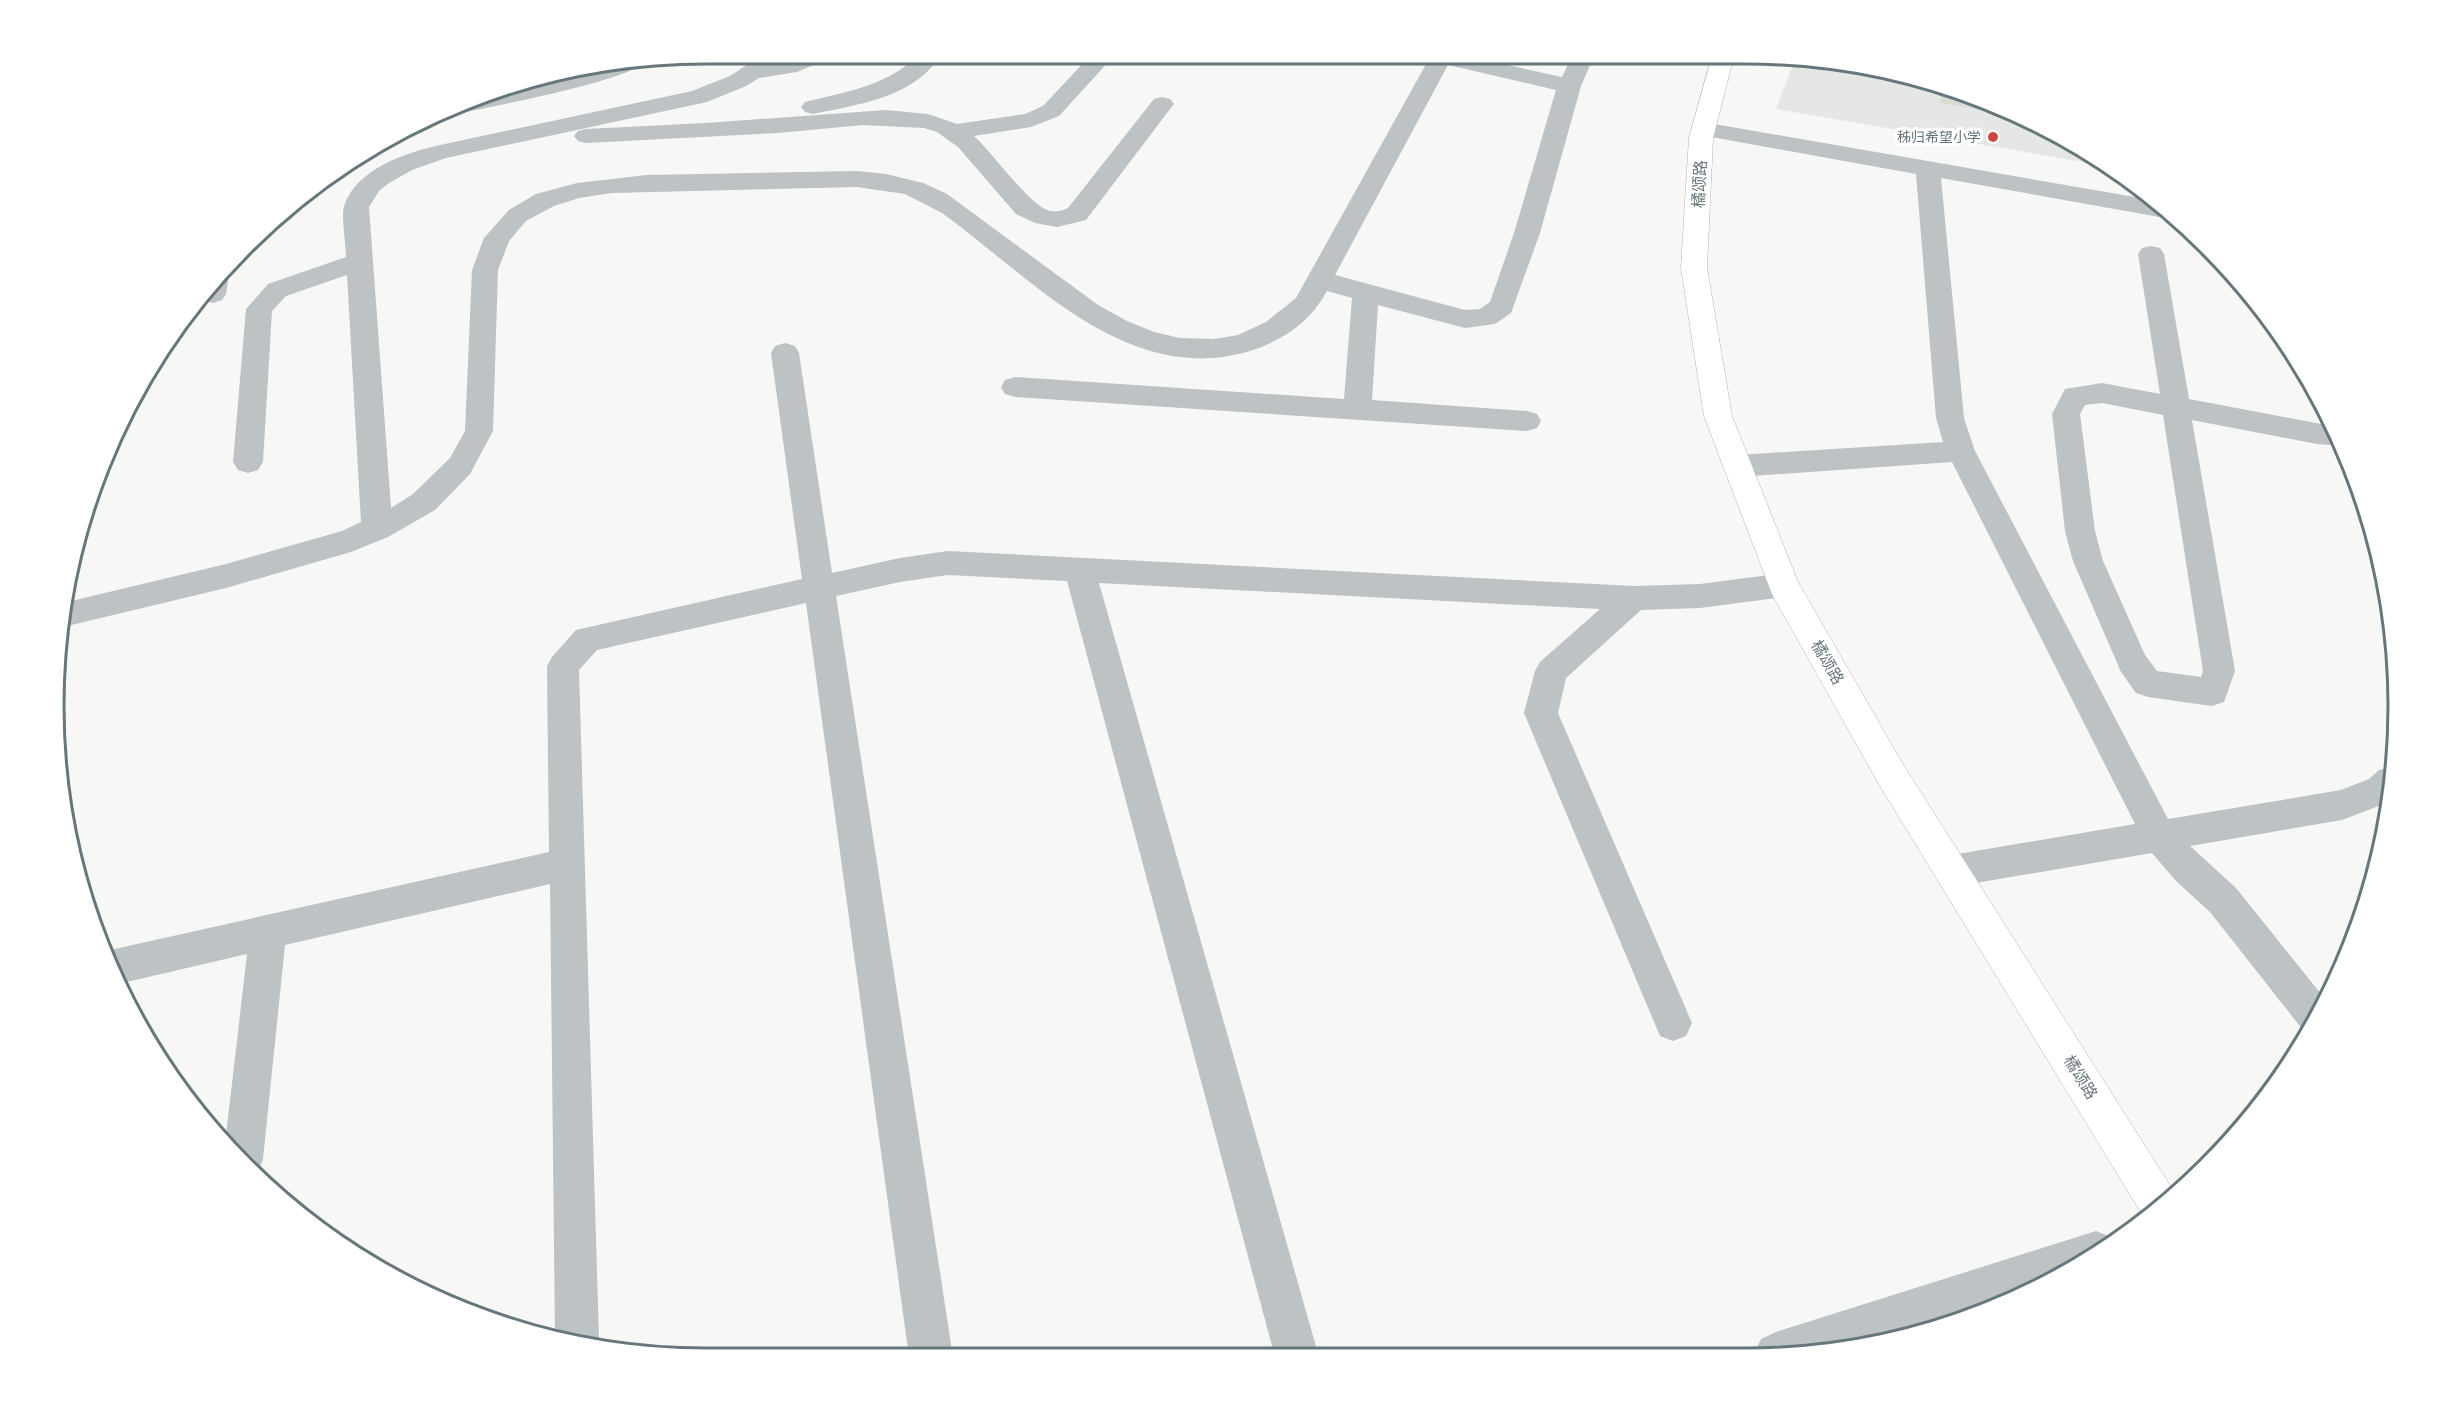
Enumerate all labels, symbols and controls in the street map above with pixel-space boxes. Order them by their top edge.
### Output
place label: 秭归希望小学 [1897,128,1981,145]
marker: 秭归希望小学 [1986,130,2000,144]
street label: 橘颂路 [1688,160,1709,208]
street label: 橘颂路 [1808,636,1849,687]
street label: 橘颂路 [2061,1051,2102,1102]

